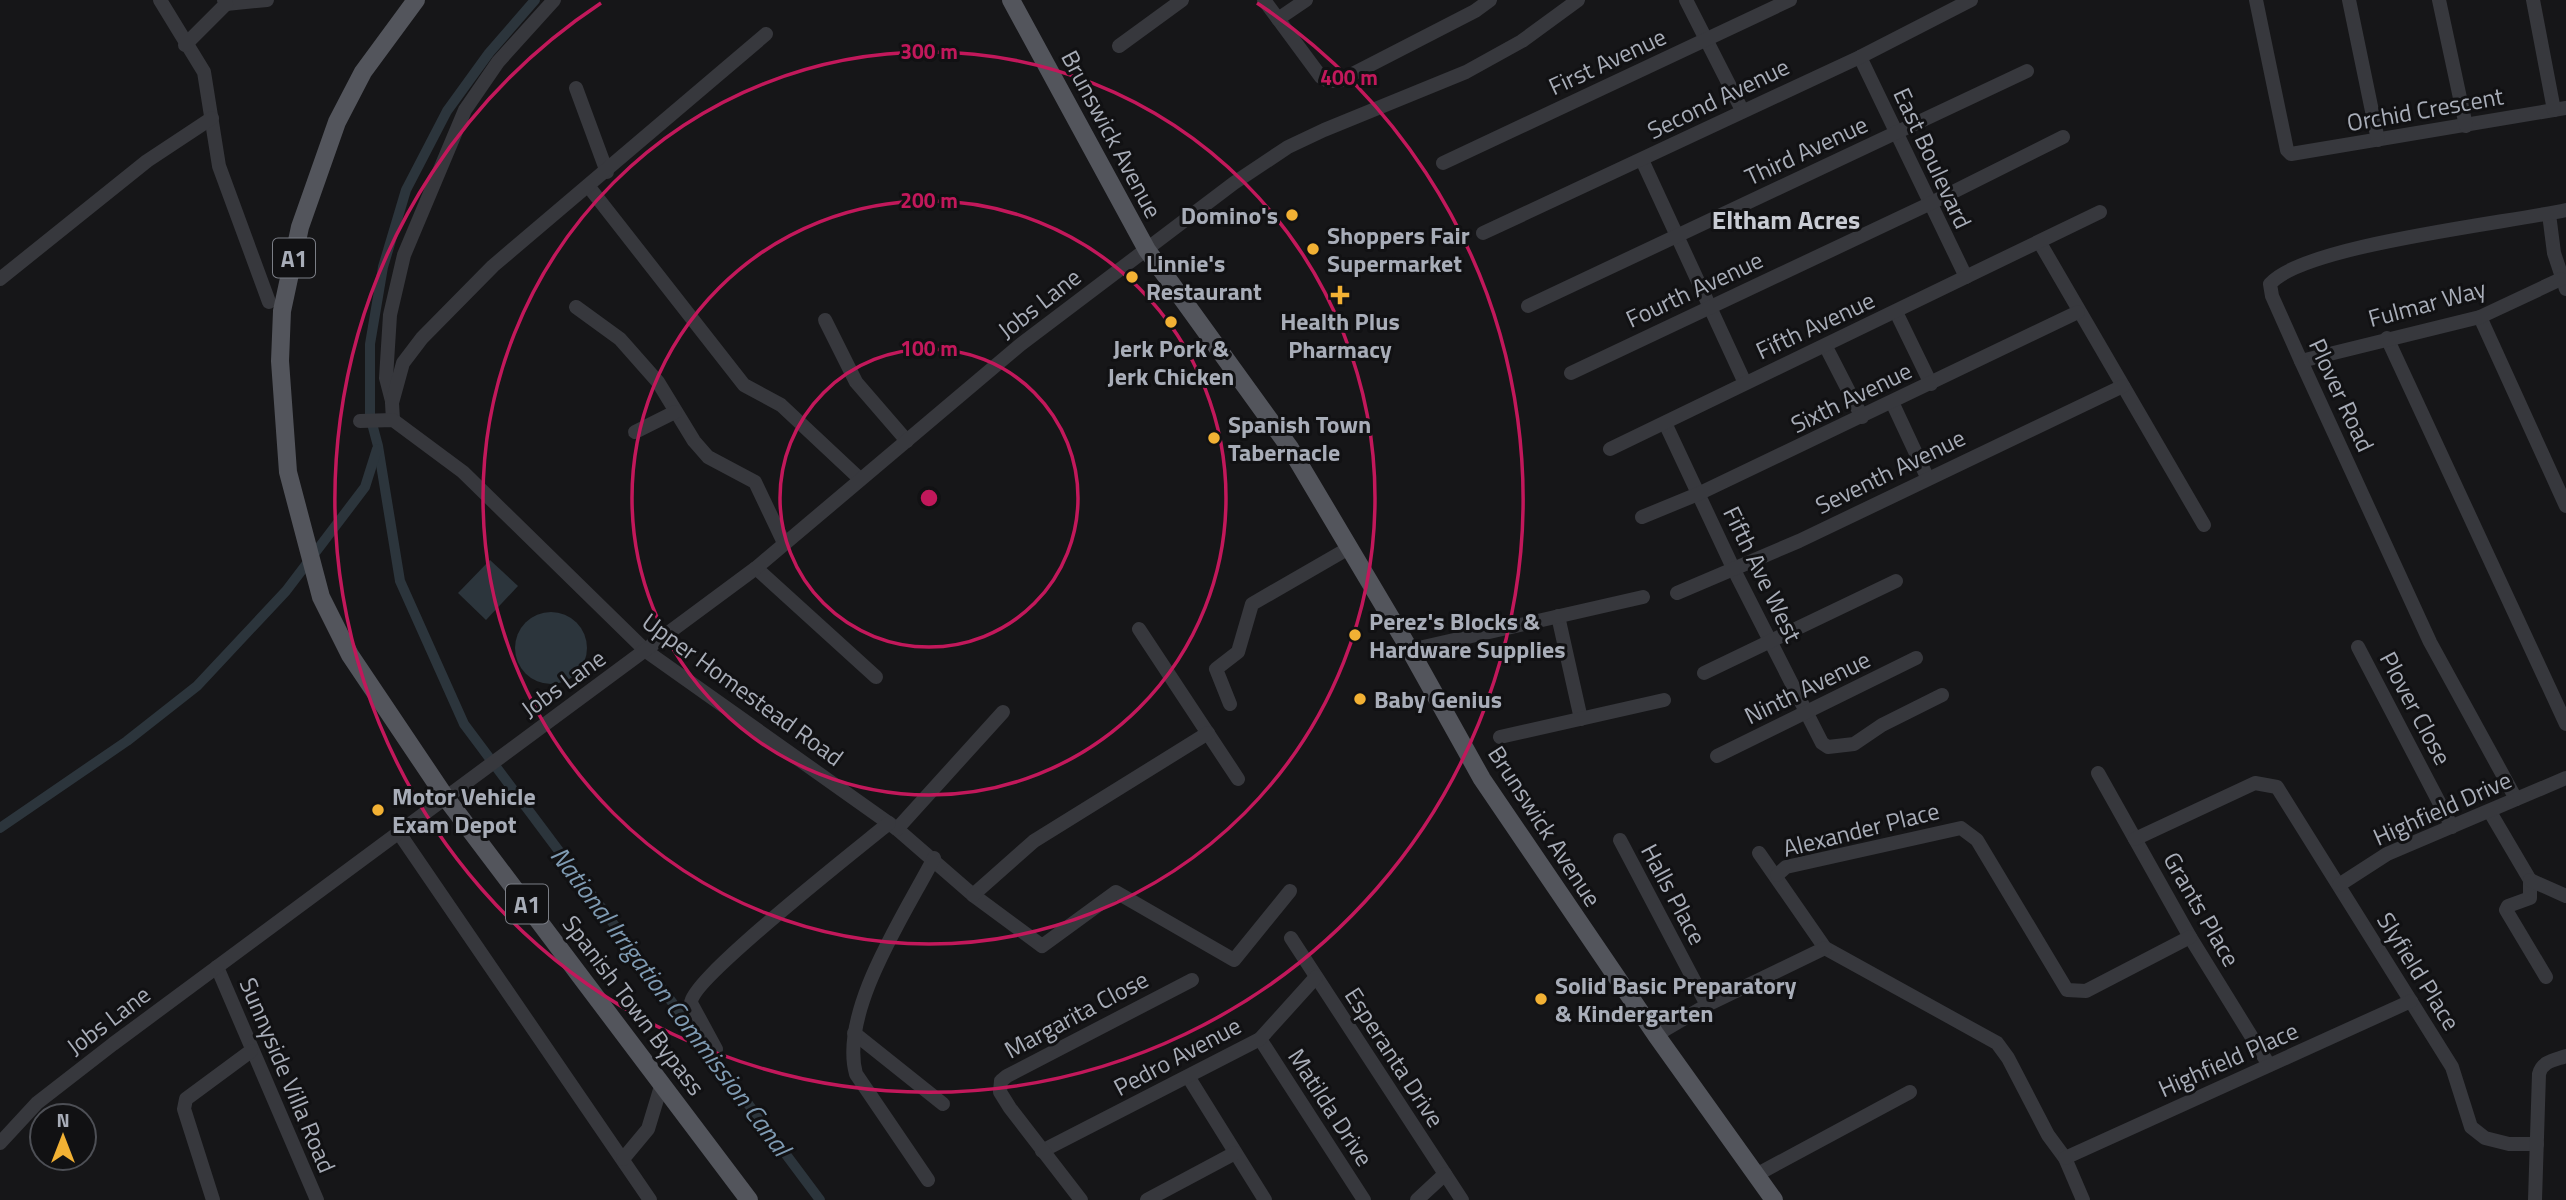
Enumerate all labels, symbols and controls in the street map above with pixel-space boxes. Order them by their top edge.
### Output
street label: First Avenue [1542,18,1672,104]
text: 300 m [900,35,958,67]
street label: Brunswick Avenue [1053,44,1171,224]
street label: Second Avenue [1641,48,1795,148]
text: 400 m [1320,61,1378,93]
street label: Orchid Crescent [2344,77,2507,140]
street label: East Boulevard [1885,82,1981,234]
street label: Third Avenue [1739,106,1873,194]
text: 200 m [900,184,958,216]
place label: Domino's [1181,197,1278,233]
district label: Eltham Acres [1712,200,1860,239]
marker: Domino's [1284,207,1300,223]
place label: Shoppers Fair Supermarket [1327,217,1470,281]
road number: A1 [273,238,315,278]
marker: Shoppers Fair Supermarket [1305,241,1321,257]
street label: Fourth Avenue [1620,242,1768,336]
place label: Linnie's Restaurant [1146,245,1262,309]
street label: Jobs Lane [990,259,1088,347]
marker: Linnie's Restaurant [1124,269,1140,285]
street label: Fulmar Way [2364,270,2490,336]
street label: Fifth Avenue [1750,282,1880,368]
marker: Health Plus Pharmacy [1332,287,1348,303]
place label: Health Plus Pharmacy [1280,303,1400,367]
marker: Jerk Pork & Jerk Chicken [1163,314,1179,330]
place label: Jerk Pork & Jerk Chicken [1108,330,1234,394]
text: 100 m [900,332,958,364]
street label: Plover Road [2300,332,2384,458]
street label: Sixth Avenue [1784,352,1918,442]
place label: Spanish Town Tabernacle [1228,406,1371,470]
street label: Seventh Avenue [1809,419,1971,523]
marker: Spanish Town Tabernacle [1206,430,1222,446]
centre of rings [917,486,941,510]
street label: Fifth Ave West [1714,500,1812,649]
place label: Perez's Blocks & Hardware Supplies [1369,603,1566,667]
street label: Upper Homestead Road [635,604,851,774]
marker: Perez's Blocks & Hardware Supplies [1347,627,1363,643]
street label: Jobs Lane [513,640,613,726]
street label: Ninth Avenue [1738,641,1876,733]
street label: Plover Close [2371,645,2461,771]
place label: Baby Genius [1374,681,1502,717]
marker: Baby Genius [1352,691,1368,707]
street label: Brunswick Avenue [1479,738,1611,914]
street label: Highfield Drive [2367,761,2517,855]
place label: Motor Vehicle Exam Depot [392,778,536,842]
street label: Alexander Place [1779,792,1943,866]
marker: Motor Vehicle Exam Depot [370,802,386,818]
street label: Halls Place [1632,837,1716,951]
water label: National Irrigation Commission Canal [541,838,803,1167]
street label: Grants Place [2155,845,2249,973]
road number: A1 [506,884,548,923]
street label: Slyfield Place [2368,905,2470,1037]
street label: Spanish Town Bypass [554,907,714,1103]
street label: Margarita Close [998,961,1154,1067]
place label: Solid Basic Preparatory & Kindergarten [1555,967,1797,1031]
street label: Sunnyside Villa Road [231,972,345,1178]
street label: Jobs Lane [58,976,158,1064]
street label: Esperanta Drive [1336,980,1454,1134]
marker: Solid Basic Preparatory & Kindergarten [1533,991,1549,1007]
street label: Pedro Avenue [1107,1007,1247,1105]
street label: Highfield Place [2152,1012,2304,1106]
street label: Matilda Drive [1279,1041,1383,1173]
north arrow [28,1102,98,1172]
text: N [56,1105,70,1134]

